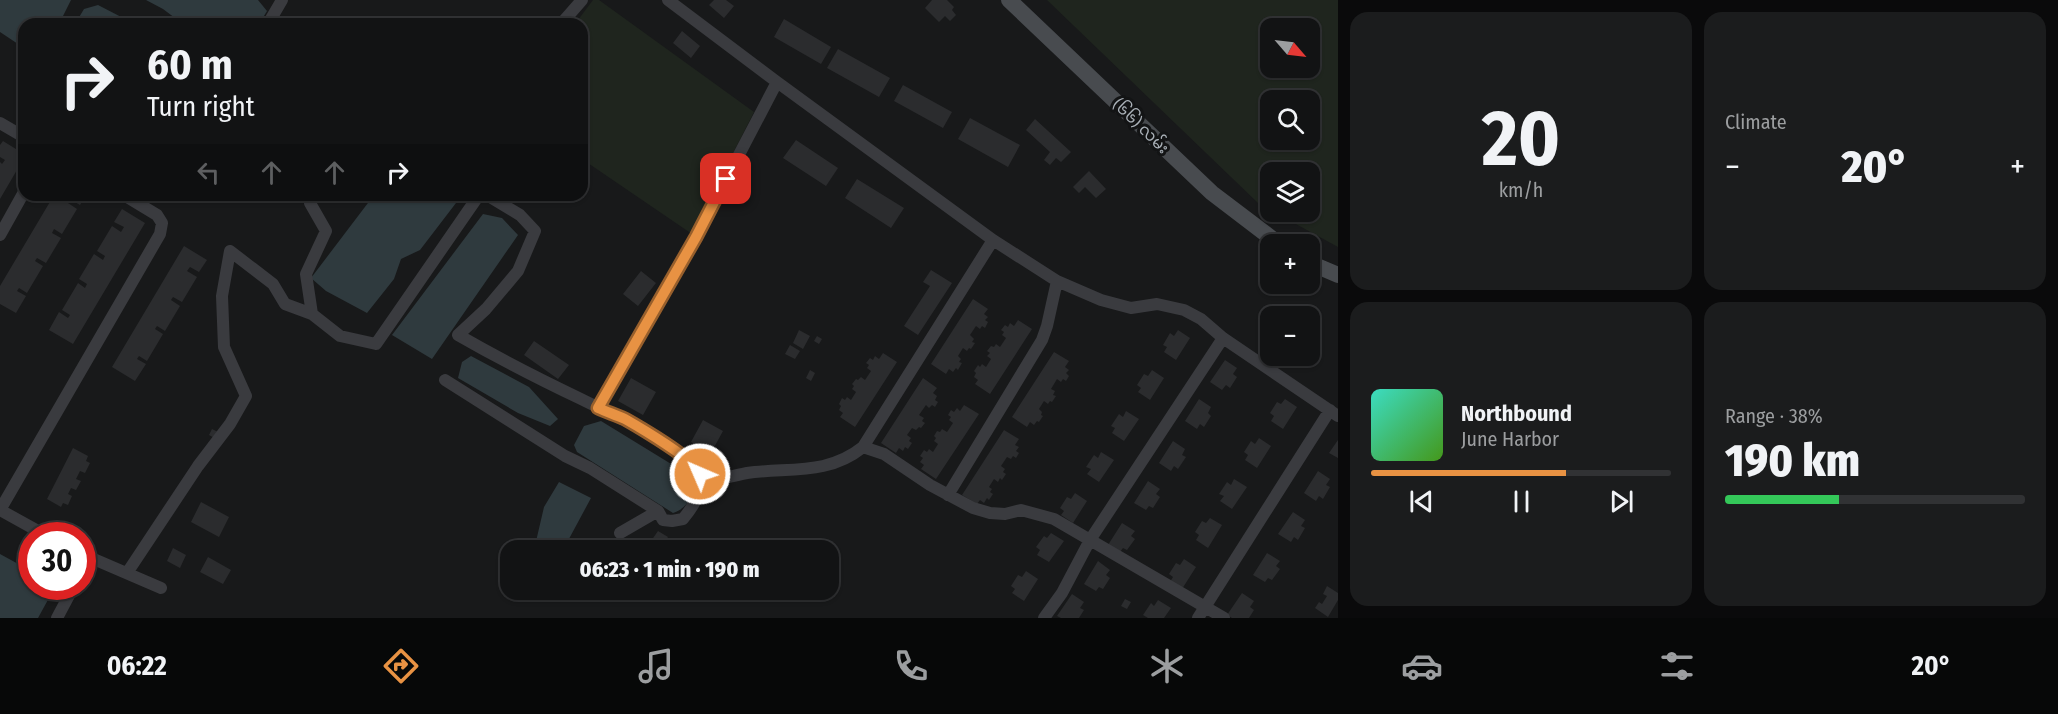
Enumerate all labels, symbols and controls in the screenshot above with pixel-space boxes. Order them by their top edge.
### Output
north arrow [1260,18,1320,78]
map controls [1260,18,1320,366]
text: 60 m [147,40,233,90]
icon: right [48,42,126,120]
button: search [1260,90,1320,150]
text: Turn right [147,91,255,123]
text: 20 [1482,92,1560,186]
street label: (၆၆) လမ်း [1109,93,1174,157]
text: Climate [1725,110,1787,134]
text: 20° [1841,140,1908,194]
text: − [1725,147,1740,187]
text: + [2010,147,2025,187]
pin [700,153,751,204]
icon: left [192,156,225,189]
icon: ahead [255,156,288,189]
icon: ahead [318,156,351,189]
icon: right [381,156,414,189]
icon: arrive [709,162,742,195]
button: layers [1260,162,1320,222]
text: km/h [1499,178,1543,202]
button: + [1260,234,1320,294]
button: − [1260,306,1320,366]
text: Northbound [1461,400,1572,427]
text: Range · 38% [1725,404,1823,428]
text: June Harbor [1461,427,1559,451]
text: 190 km [1725,434,1860,488]
position arrow [668,442,732,506]
icon: previous [1405,485,1438,518]
icon: pause [1505,485,1538,518]
icon: next [1605,485,1638,518]
speed limit sign: 30 [18,522,96,600]
text: 06:23 · 1 min · 190 m [580,556,759,583]
icon: directions [380,645,422,687]
icon: music [635,645,677,687]
icon: phone [890,645,932,687]
icon: climate [1146,645,1188,687]
icon: car [1401,645,1443,687]
icon: filters [1656,645,1698,687]
text: 06:22 [107,650,167,682]
text: 20° [1911,650,1951,682]

